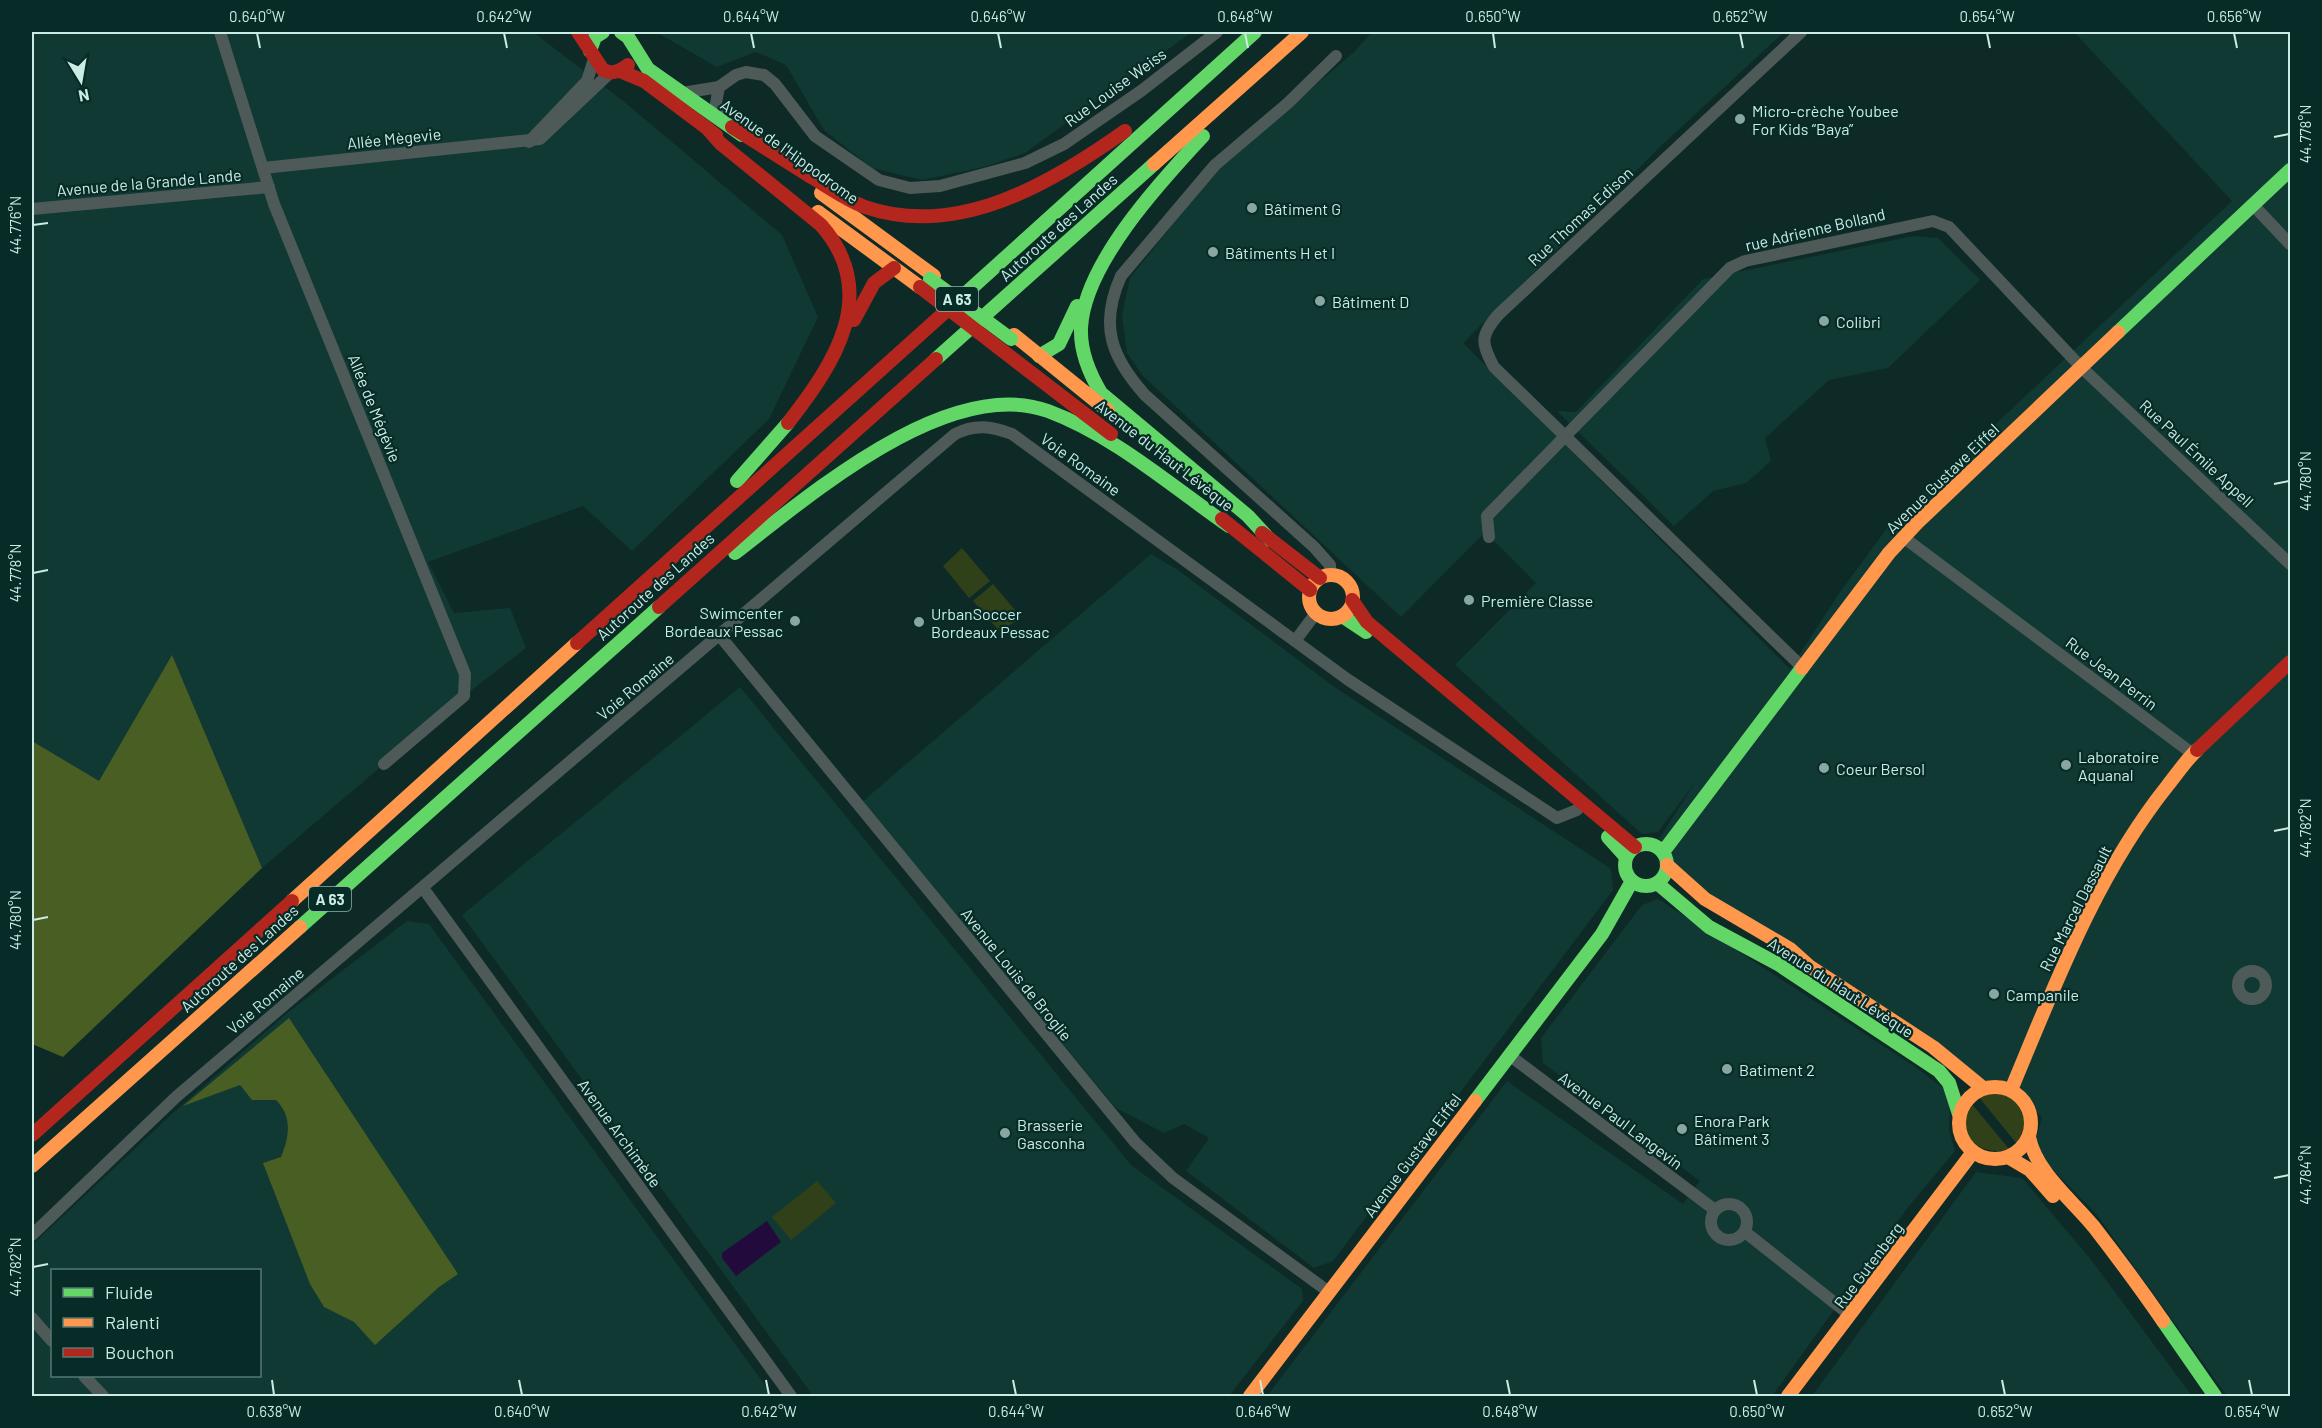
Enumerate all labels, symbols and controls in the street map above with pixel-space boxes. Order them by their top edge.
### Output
text: 0.640°W [229,7,285,25]
text: 0.642°W [476,7,532,25]
text: 0.644°W [723,7,779,25]
text: 0.646°W [970,7,1026,25]
text: 0.648°W [1217,7,1273,25]
text: 0.650°W [1465,7,1521,25]
text: 0.652°W [1712,7,1768,25]
text: 0.654°W [1959,7,2015,25]
text: 0.656°W [2207,7,2261,25]
street label: Rue Louise Weiss [1060,44,1170,130]
north arrow [51,51,111,111]
text: N [77,86,91,107]
street label: Avenue de l'Hippodrome [717,95,863,207]
place label: Micro-crèche Youbee For Kids “Baya” [1752,101,1899,138]
text: 44.778°N [2296,105,2314,163]
marker: Micro-crèche Youbee For Kids “Baya” [1733,112,1747,126]
street label: Allée Mègevie [346,124,442,152]
street label: Rue Thomas Edison [1524,163,1636,269]
street label: Avenue de la Grande Lande [56,164,242,200]
street label: Autoroute des Landes [995,169,1121,285]
text: 44.776°N [6,196,24,254]
place label: Bâtiment G [1264,199,1341,218]
marker: Bâtiment G [1245,201,1259,215]
street label: rue Adrienne Bolland [1743,204,1887,254]
place label: Bâtiments H et I [1225,243,1335,262]
marker: Bâtiments H et I [1206,245,1220,259]
road number: A 63 [936,287,978,311]
place label: Bâtiment D [1332,292,1409,311]
marker: Bâtiment D [1313,294,1327,308]
place label: Colibri [1836,312,1881,331]
marker: Colibri [1817,314,1831,328]
street label: Allée de Mégévie [345,351,405,465]
street label: Avenue du Haut Lévèque [1092,395,1238,515]
street label: Rue Paul Émile Appell [2136,395,2258,511]
street label: Avenue Gustave Eiffel [1882,419,2002,537]
street label: Voie Romaine [1037,429,1125,499]
text: 44.780°N [2296,451,2314,511]
street label: Autoroute des Landes [592,528,718,644]
text: 44.778°N [6,544,24,602]
place label: Première Classe [1481,591,1593,610]
marker: Première Classe [1462,593,1476,607]
place label: Swimcenter Bordeaux Pessac [665,603,783,640]
place label: UrbanSoccer Bordeaux Pessac [931,604,1049,641]
marker: Swimcenter Bordeaux Pessac [788,614,802,628]
marker: UrbanSoccer Bordeaux Pessac [912,615,926,629]
street label: Rue Jean Perrin [2062,632,2162,714]
street label: Voie Romaine [593,648,677,724]
place label: Laboratoire Aquanal [2078,747,2159,784]
marker: Laboratoire Aquanal [2059,758,2073,772]
place label: Coeur Bersol [1836,759,1925,778]
marker: Coeur Bersol [1817,761,1831,775]
text: 44.782°N [2296,798,2314,858]
street label: Rue Marcel Dassault [2035,842,2115,974]
road number: A 63 [309,887,351,911]
text: 44.780°N [6,890,24,950]
street label: Autoroute des Landes [176,900,302,1016]
street label: Avenue Louis de Broglie [958,904,1076,1044]
street label: Avenue du Haut Lévèque [1765,933,1917,1041]
street label: Voie Romaine [223,962,307,1038]
place label: Campanile [2006,985,2079,1004]
marker: Campanile [1987,987,2001,1001]
place label: Batiment 2 [1739,1060,1815,1079]
marker: Batiment 2 [1720,1062,1734,1076]
street label: Avenue Paul Langevin [1555,1067,1687,1173]
street label: Avenue Archimède [574,1075,666,1191]
street label: Avenue Gustave Eiffel [1359,1090,1465,1220]
place label: Enora Park Bâtiment 3 [1694,1111,1770,1148]
place label: Brasserie Gasconha [1017,1115,1085,1152]
marker: Enora Park Bâtiment 3 [1675,1122,1689,1136]
marker: Brasserie Gasconha [998,1126,1012,1140]
text: 44.784°N [2296,1145,2314,1205]
street label: Rue Gutenberg [1830,1218,1906,1312]
text: 44.782°N [6,1237,24,1297]
legend [51,1269,261,1377]
text: Fluide [105,1281,153,1303]
text: Ralenti [105,1311,160,1333]
text: Bouchon [105,1341,174,1363]
text: 0.638°W [247,1402,301,1420]
text: 0.640°W [494,1402,550,1420]
text: 0.642°W [741,1402,797,1420]
text: 0.644°W [988,1402,1044,1420]
text: 0.646°W [1235,1402,1291,1420]
text: 0.648°W [1482,1402,1538,1420]
text: 0.650°W [1729,1402,1785,1420]
text: 0.652°W [1977,1402,2033,1420]
text: 0.654°W [2224,1402,2280,1420]

